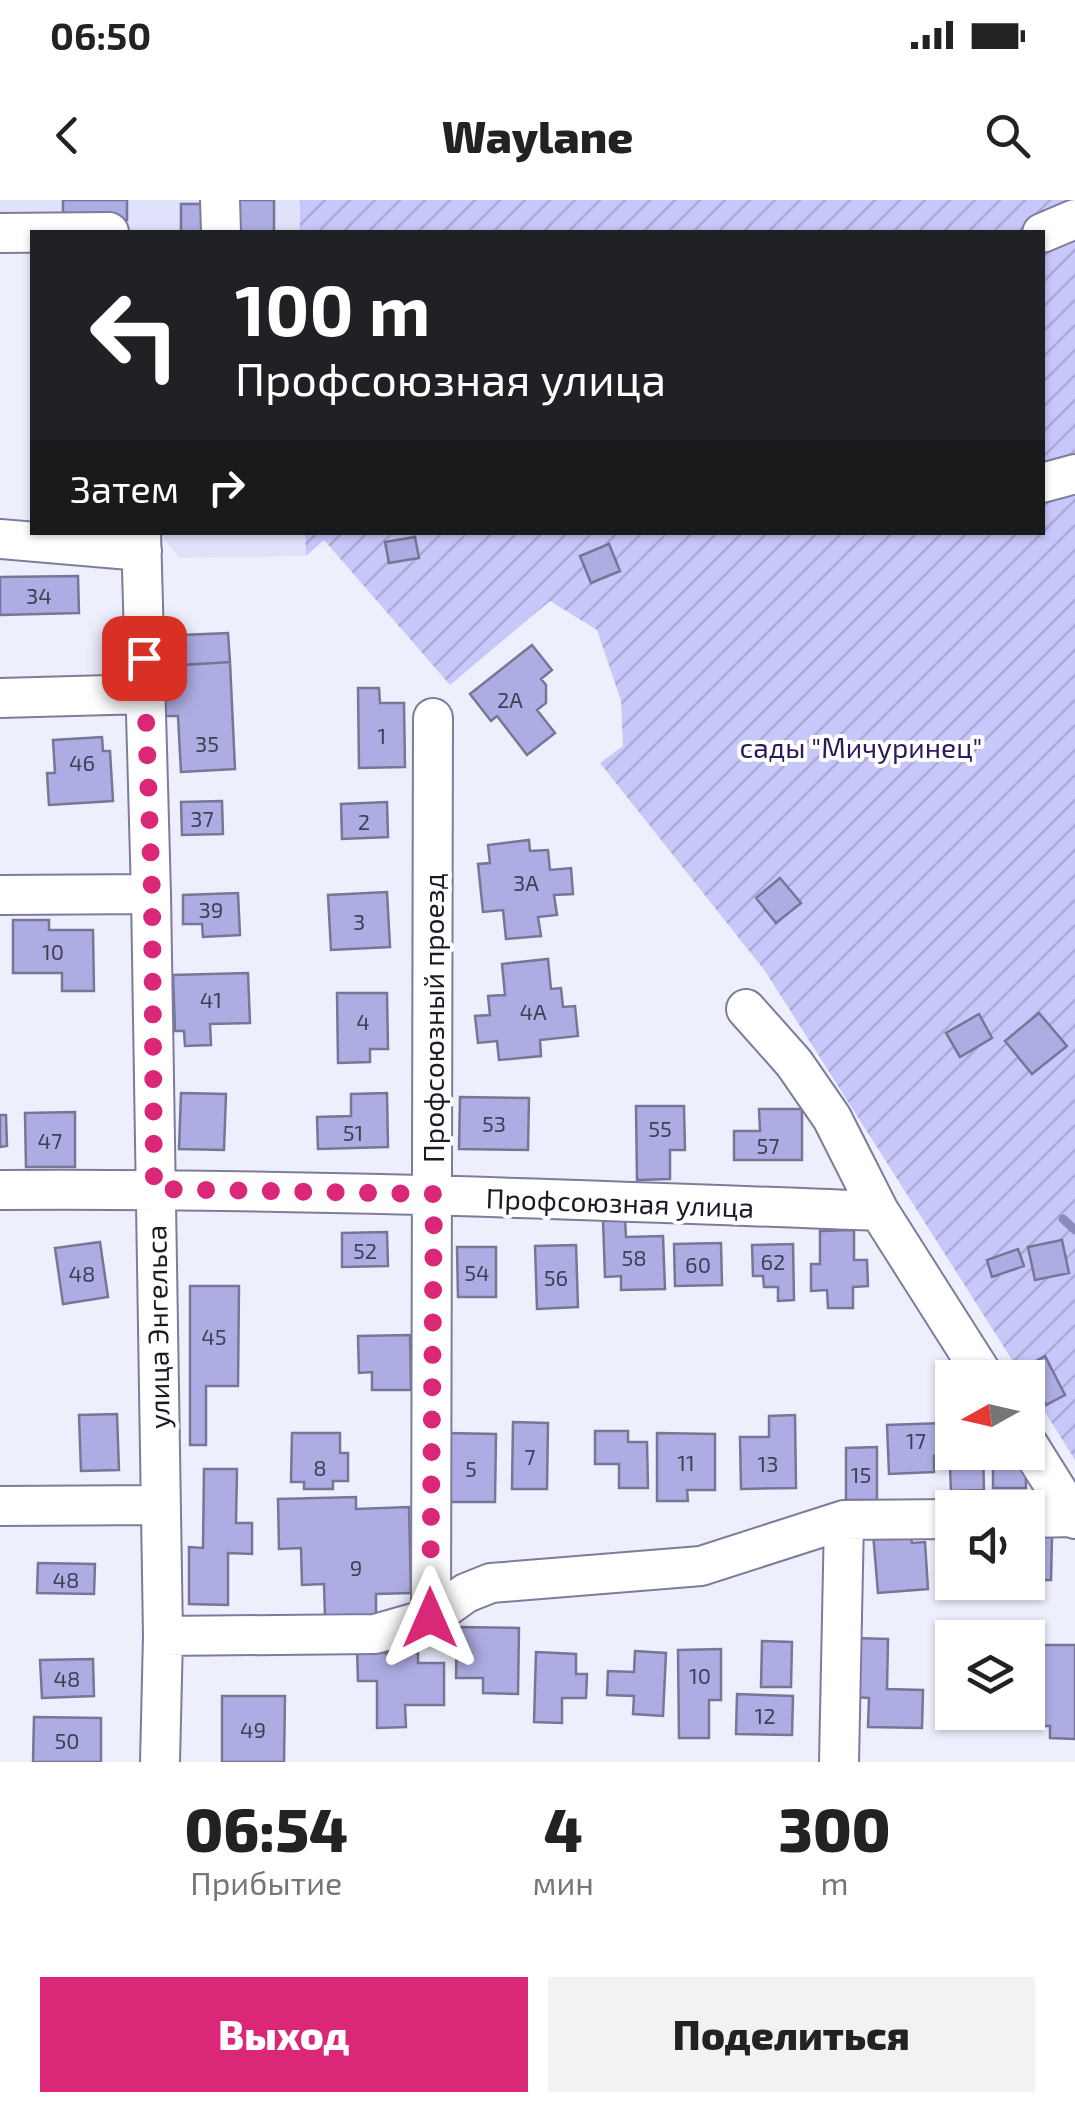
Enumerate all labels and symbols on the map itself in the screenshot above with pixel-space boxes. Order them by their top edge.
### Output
house number: 34 [26,582,52,608]
pin [102,616,187,701]
house number: 2А [497,686,523,712]
house number: 1 [378,722,386,748]
house number: 35 [195,730,219,756]
park label: сады "Мичуринец" [740,730,982,764]
house number: 46 [69,749,95,775]
house number: 37 [190,805,214,831]
house number: 2 [358,808,370,834]
house number: 3А [513,869,539,895]
street label: Профсоюзный проезд [416,873,450,1163]
house number: 39 [199,896,223,922]
house number: 3 [353,908,365,934]
house number: 10 [42,938,64,964]
house number: 41 [200,986,222,1012]
house number: 4А [519,998,547,1024]
house number: 4 [356,1008,370,1034]
house number: 53 [482,1110,506,1136]
house number: 55 [648,1115,672,1141]
house number: 51 [343,1119,363,1145]
house number: 47 [38,1127,62,1153]
house number: 57 [756,1132,780,1158]
street label: Профсоюзная улица [485,1180,755,1224]
street label: улица Энгельса [138,1225,176,1429]
house number: 52 [353,1237,377,1263]
house number: 58 [621,1244,647,1270]
house number: 62 [761,1248,785,1274]
house number: 60 [685,1251,711,1277]
house number: 54 [464,1259,490,1285]
house number: 48 [69,1260,95,1286]
house number: 56 [544,1264,568,1290]
house number: 45 [201,1323,227,1349]
north arrow [935,1360,1045,1470]
house number: 17 [906,1427,926,1453]
house number: 7 [524,1443,536,1469]
house number: 11 [677,1449,695,1475]
house number: 13 [758,1450,779,1476]
house number: 8 [313,1454,327,1480]
house number: 5 [465,1455,477,1481]
house number: 15 [851,1461,871,1487]
house number: 9 [350,1554,362,1580]
house number: 48 [53,1566,79,1592]
position arrow [378,1566,482,1670]
house number: 10 [689,1662,711,1688]
house number: 48 [54,1665,80,1691]
house number: 12 [754,1702,776,1728]
house number: 49 [240,1716,266,1742]
house number: 50 [54,1727,80,1753]

